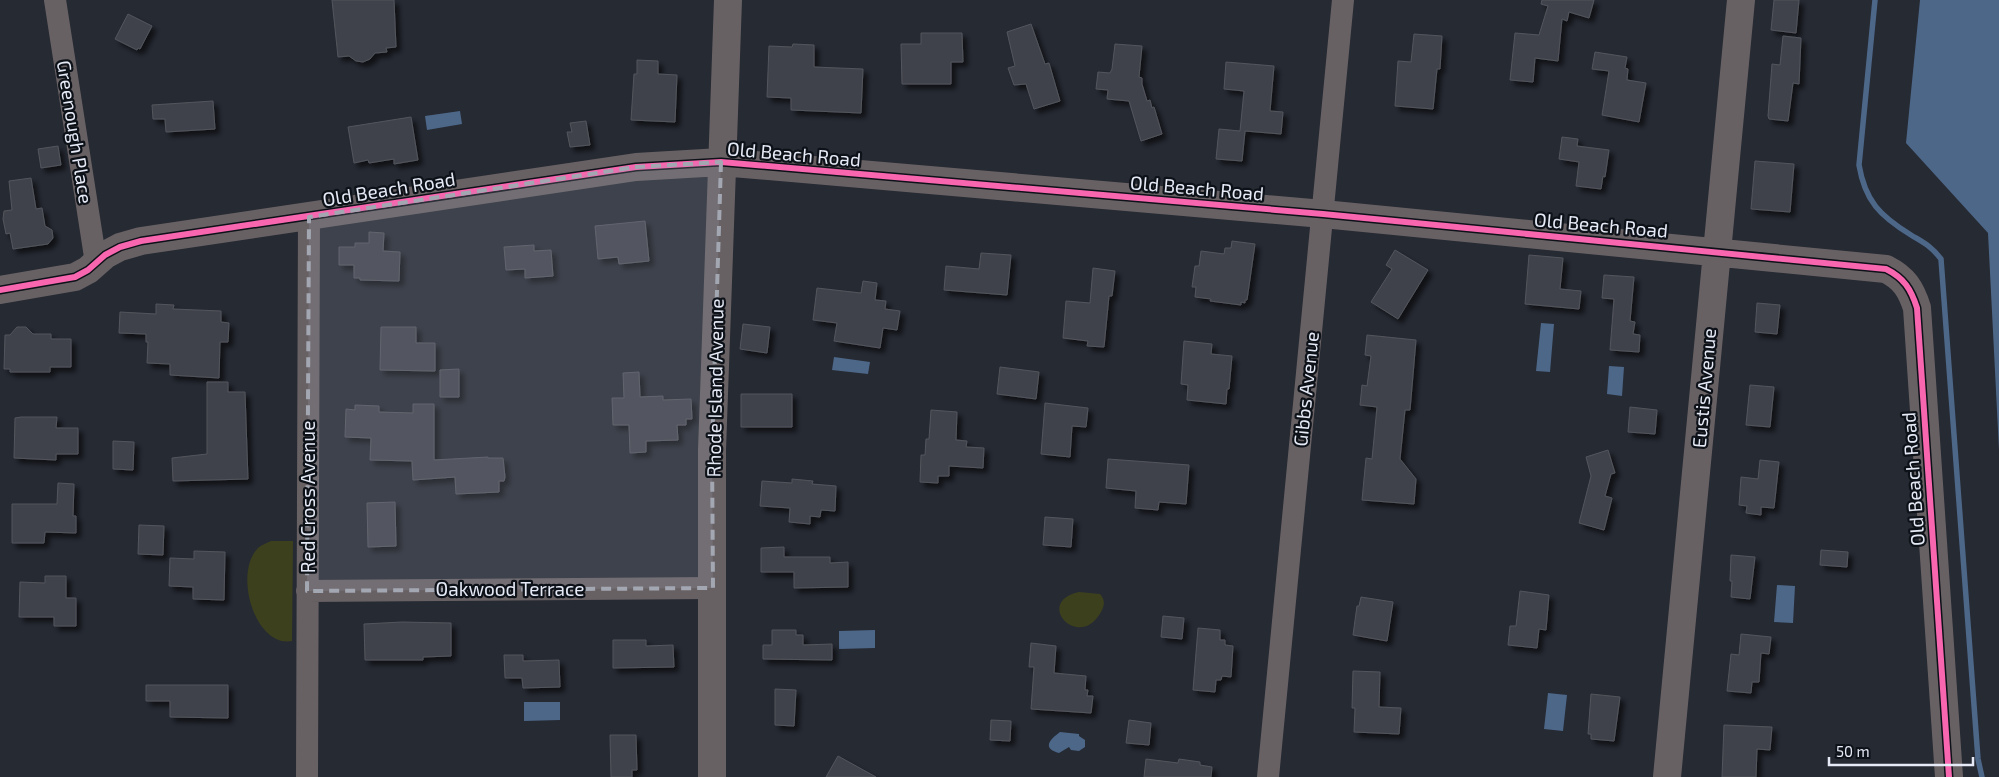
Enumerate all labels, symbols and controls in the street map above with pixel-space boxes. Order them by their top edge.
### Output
street label: Greenough Place [53,59,98,205]
street label: Old Beach Road [726,136,862,171]
street label: Old Beach Road [321,167,457,210]
street label: Old Beach Road [1129,170,1265,205]
street label: Old Beach Road [1533,207,1669,242]
street label: Rhode Island Avenue [701,298,728,478]
street label: Eustis Avenue [1687,327,1720,449]
street label: Gibbs Avenue [1288,330,1323,448]
street label: Old Beach Road [1896,411,1929,547]
street label: Red Cross Avenue [296,421,319,573]
street label: Oakwood Terrace [436,577,584,600]
scale bar [1829,734,1973,766]
text: 50 m [1836,742,1870,760]

